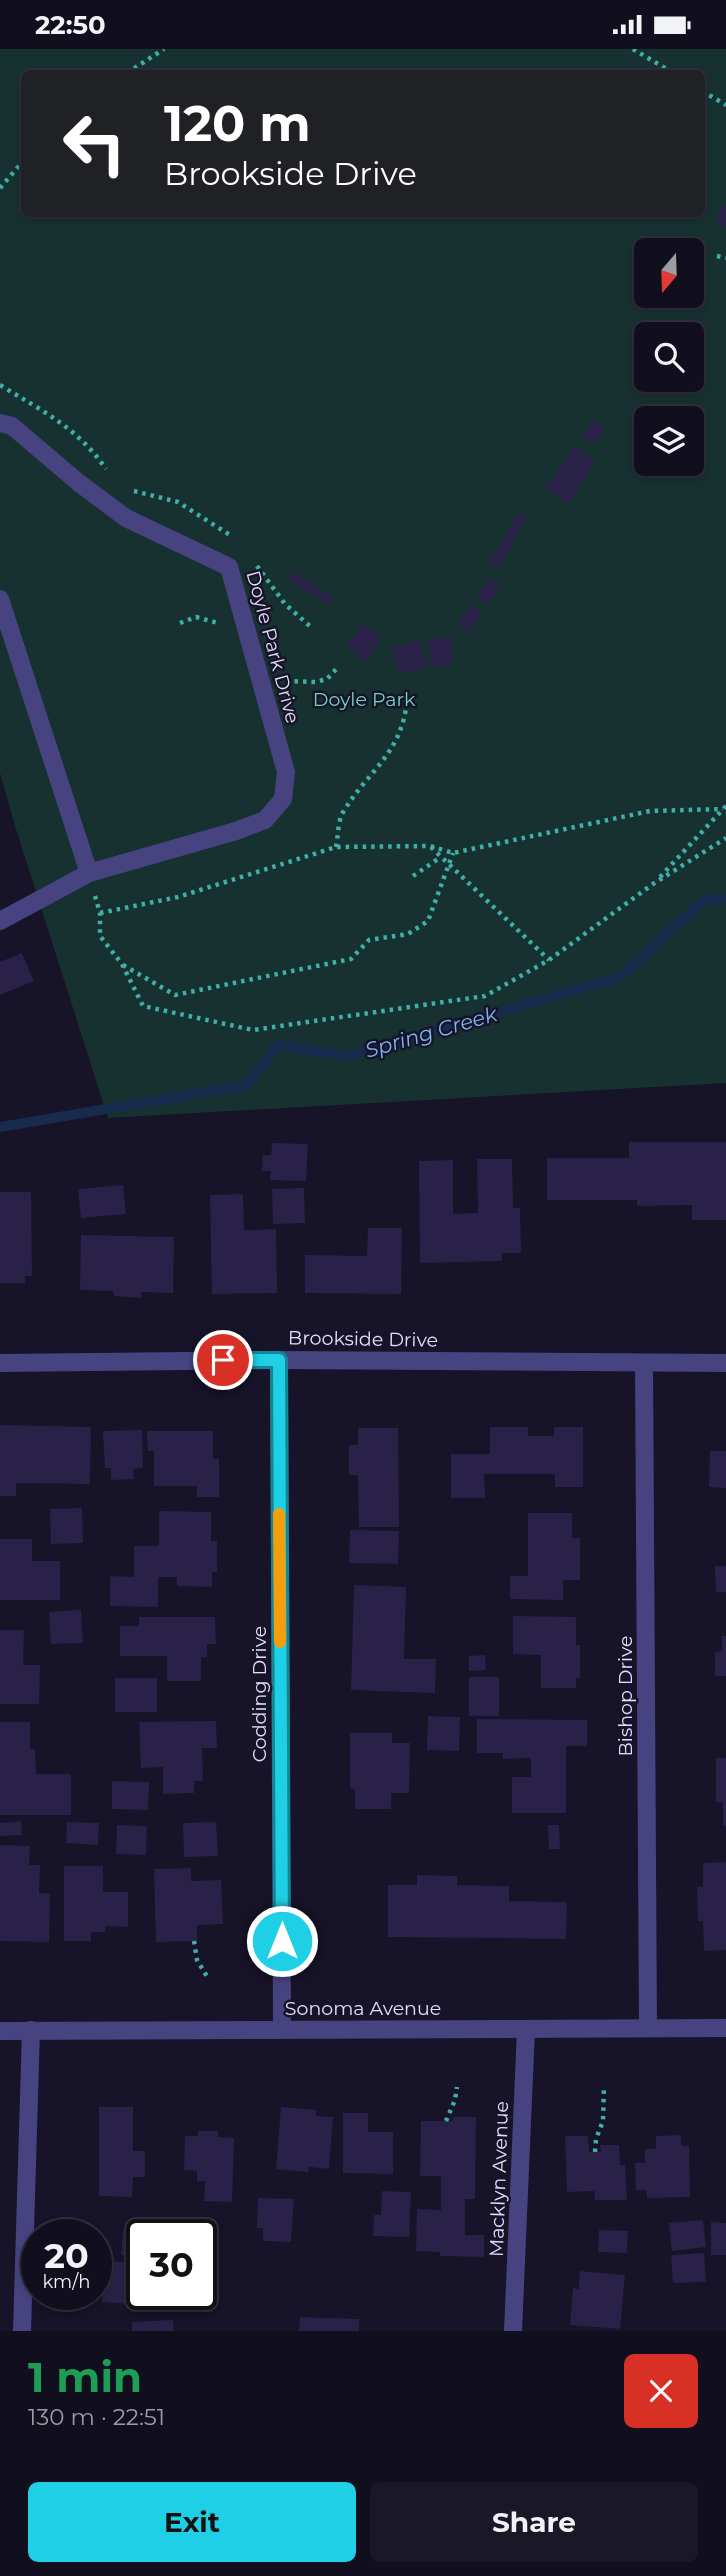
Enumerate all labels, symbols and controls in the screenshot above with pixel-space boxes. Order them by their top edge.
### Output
text: 22:50 [35,9,106,41]
text: 120 m [164,94,311,153]
icon: left [49,98,140,189]
text: Brookside Drive [164,154,417,193]
north arrow [634,238,704,308]
map controls [634,238,704,476]
button: search [634,322,704,392]
button: layers [634,406,704,476]
street label: Doyle Park Drive [242,568,304,726]
park label: Doyle Park [313,688,416,711]
water label: Spring Creek [362,1001,501,1063]
street label: Brookside Drive [288,1326,438,1352]
pin [193,1330,253,1390]
icon: arrive [204,1341,242,1379]
street label: Codding Drive [248,1626,271,1762]
street label: Bishop Drive [614,1635,637,1757]
position arrow [245,1904,319,1978]
street label: Sonoma Avenue [285,1997,441,2020]
street label: Macklyn Avenue [485,2101,513,2257]
speed limit sign: 30 [126,2219,217,2310]
text: 20 [44,2234,89,2277]
text: km/h [42,2271,91,2293]
text: 1 min [28,2351,142,2403]
button: close [624,2354,698,2428]
text: 130 m · 22:51 [28,2403,165,2431]
button: Exit [28,2482,356,2562]
button: Share [370,2482,698,2562]

